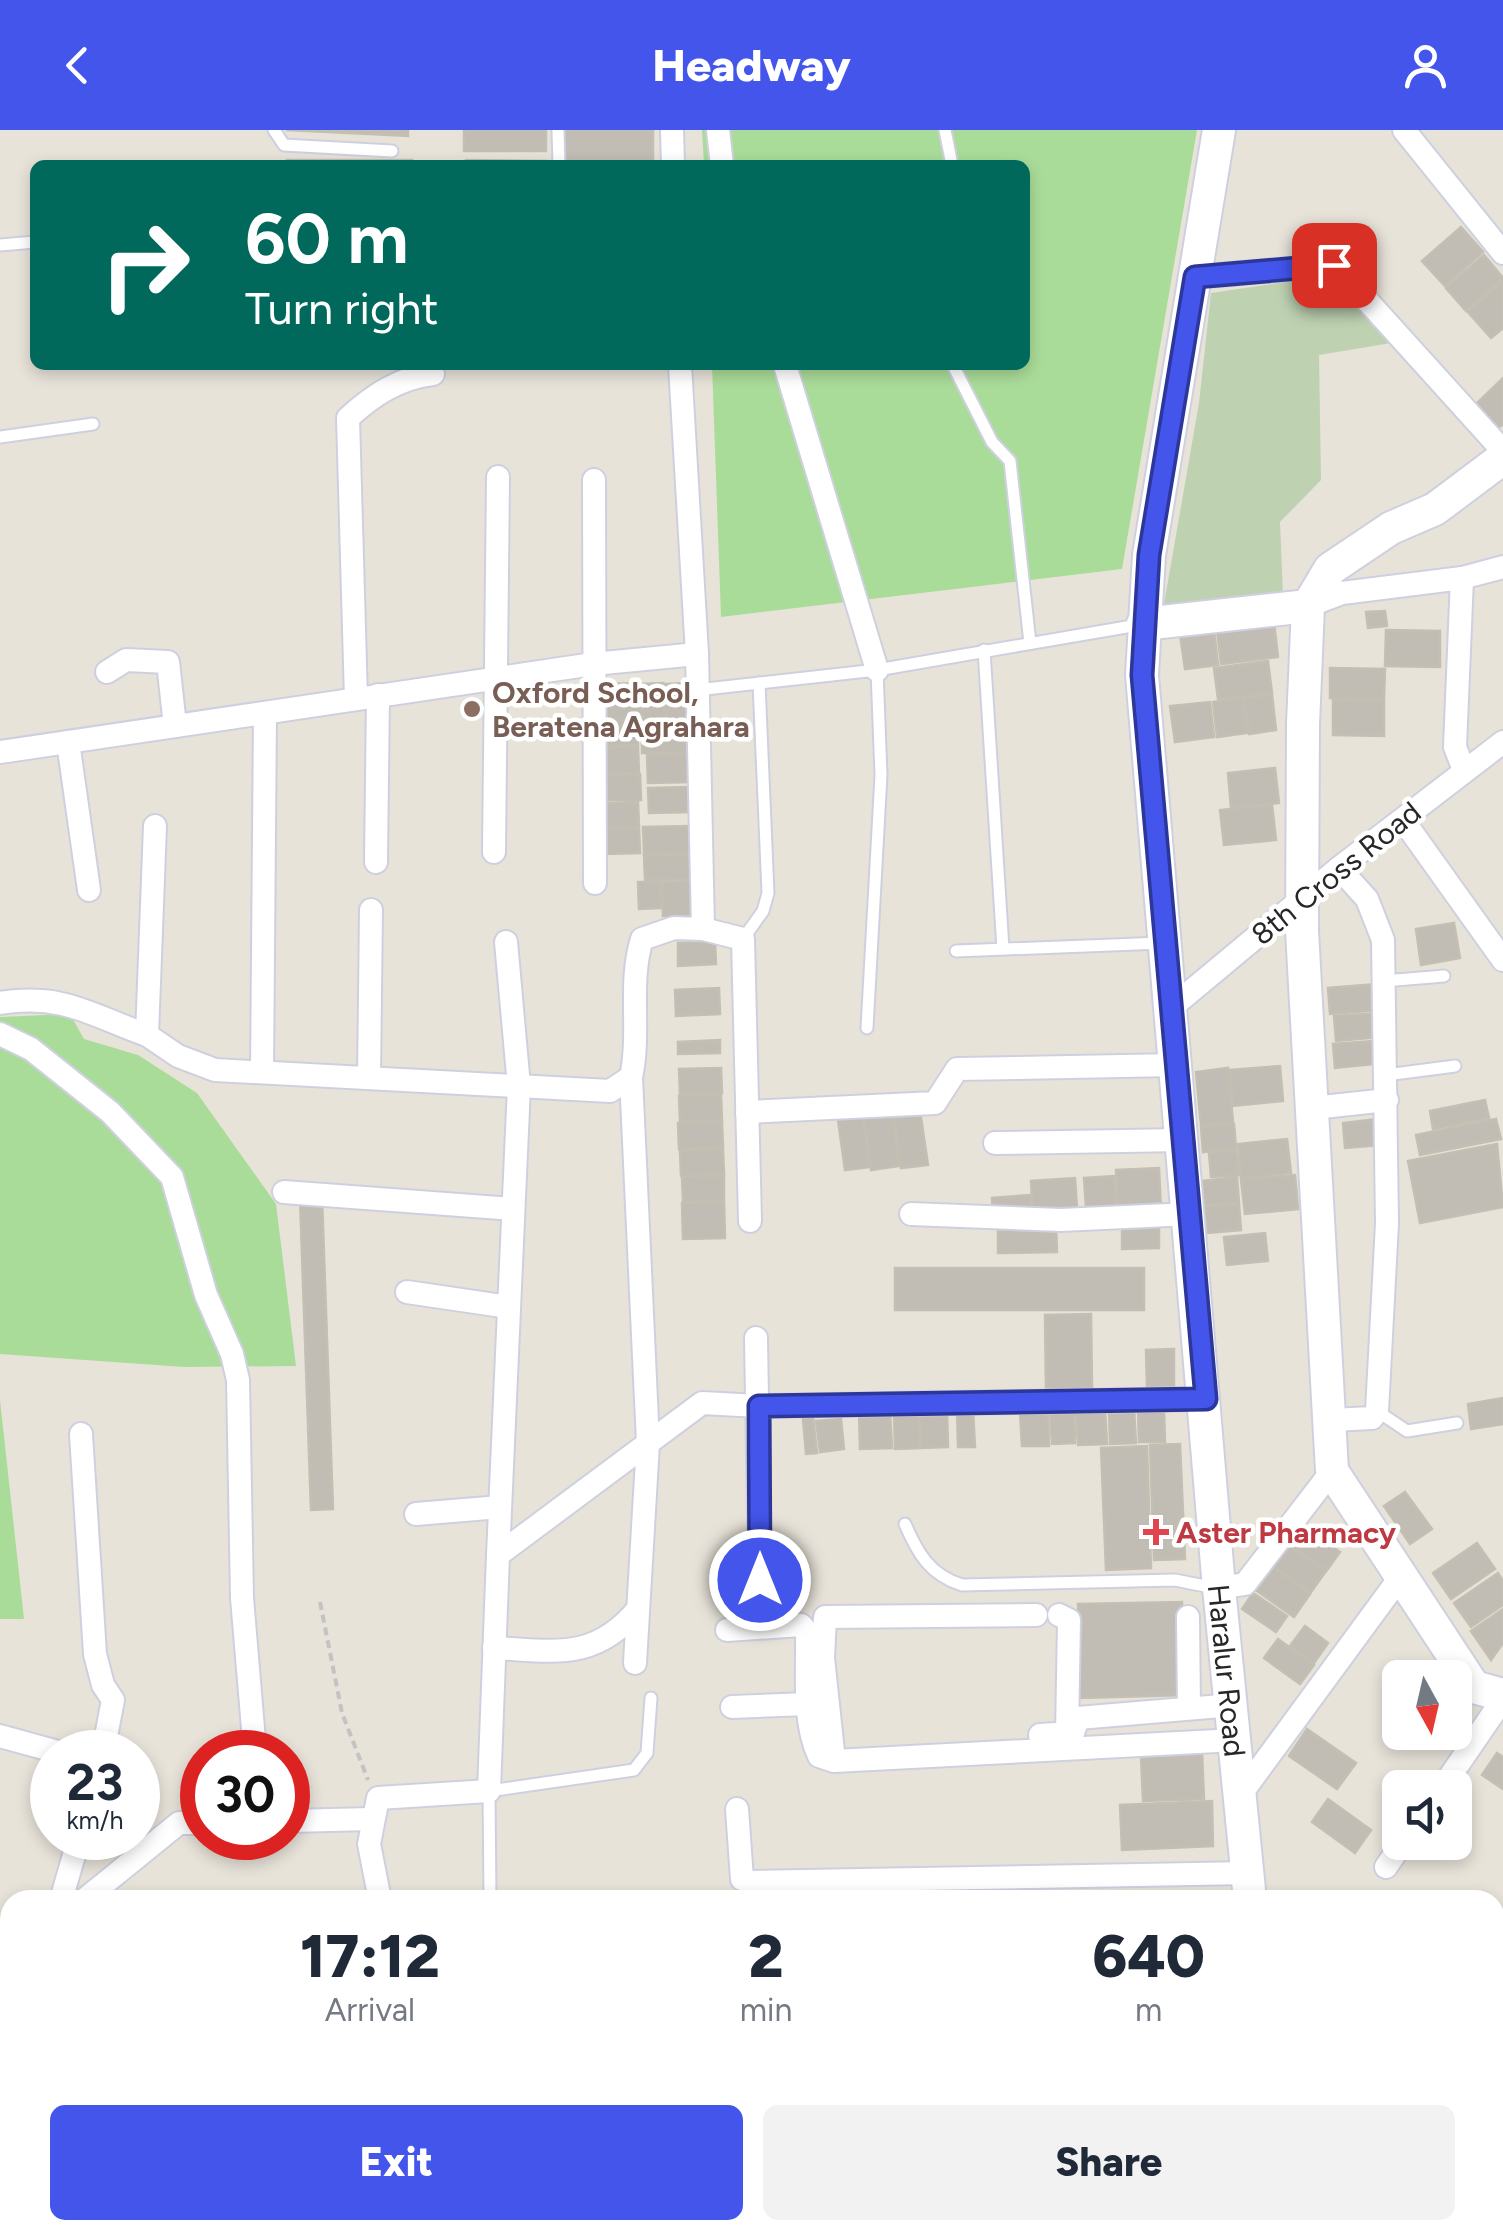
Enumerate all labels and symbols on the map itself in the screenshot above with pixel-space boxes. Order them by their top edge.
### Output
pin [1292,223,1377,308]
place label: Oxford School, Beratena Agrahara [492,674,750,745]
marker: Oxford School, Beratena Agrahara [461,698,483,720]
street label: 8th Cross Road [1244,793,1428,953]
place label: Aster Pharmacy [1176,1514,1397,1551]
marker: Aster Pharmacy [1145,1521,1167,1543]
position arrow [708,1528,812,1632]
street label: Haralur Road [1200,1582,1254,1758]
north arrow [1382,1660,1472,1750]
speed limit sign: 30 [180,1730,310,1860]

